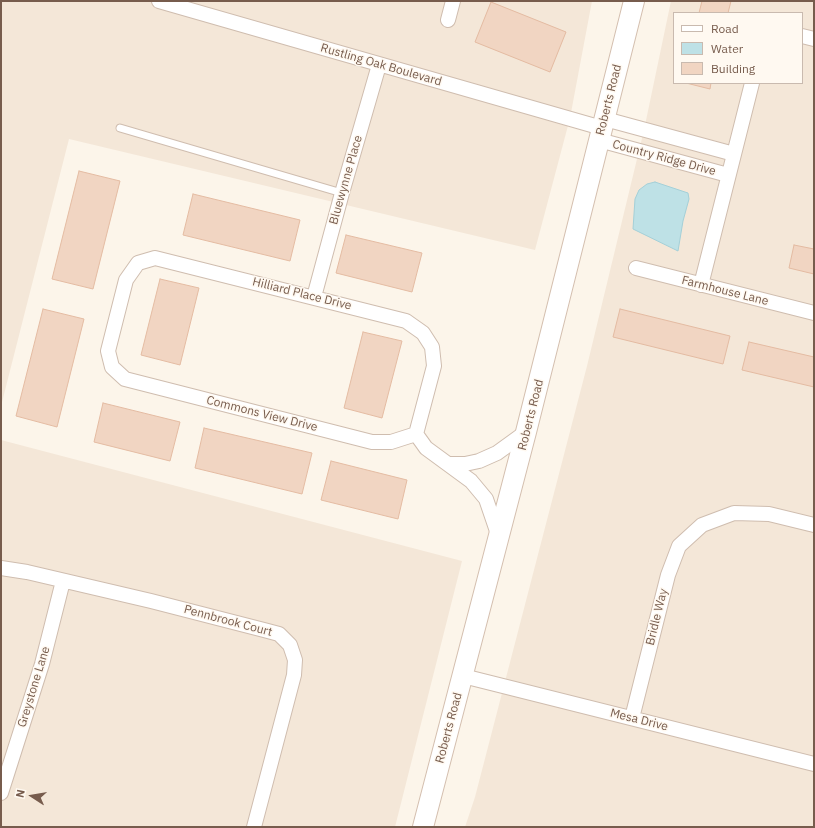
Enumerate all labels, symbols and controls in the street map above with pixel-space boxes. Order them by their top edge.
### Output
legend [673,12,803,84]
text: Road [711,21,739,36]
street label: Rustling Oak Boulevard [319,41,443,89]
text: Water [711,41,743,56]
text: Building [711,61,755,76]
street label: Roberts Road [593,63,625,137]
street label: Bluewynne Place [326,134,366,226]
street label: Country Ridge Drive [611,137,717,179]
street label: Farmhouse Lane [680,273,770,309]
street label: Hilliard Place Drive [251,275,353,313]
street label: Roberts Road [515,378,547,452]
street label: Commons View Drive [205,393,319,435]
street label: Bridle Way [643,587,671,647]
street label: Pennbrook Court [182,602,274,640]
street label: Greystone Lane [15,645,53,729]
street label: Roberts Road [433,691,465,765]
street label: Mesa Drive [609,706,669,734]
north arrow [12,776,52,816]
text: N [13,788,28,799]

